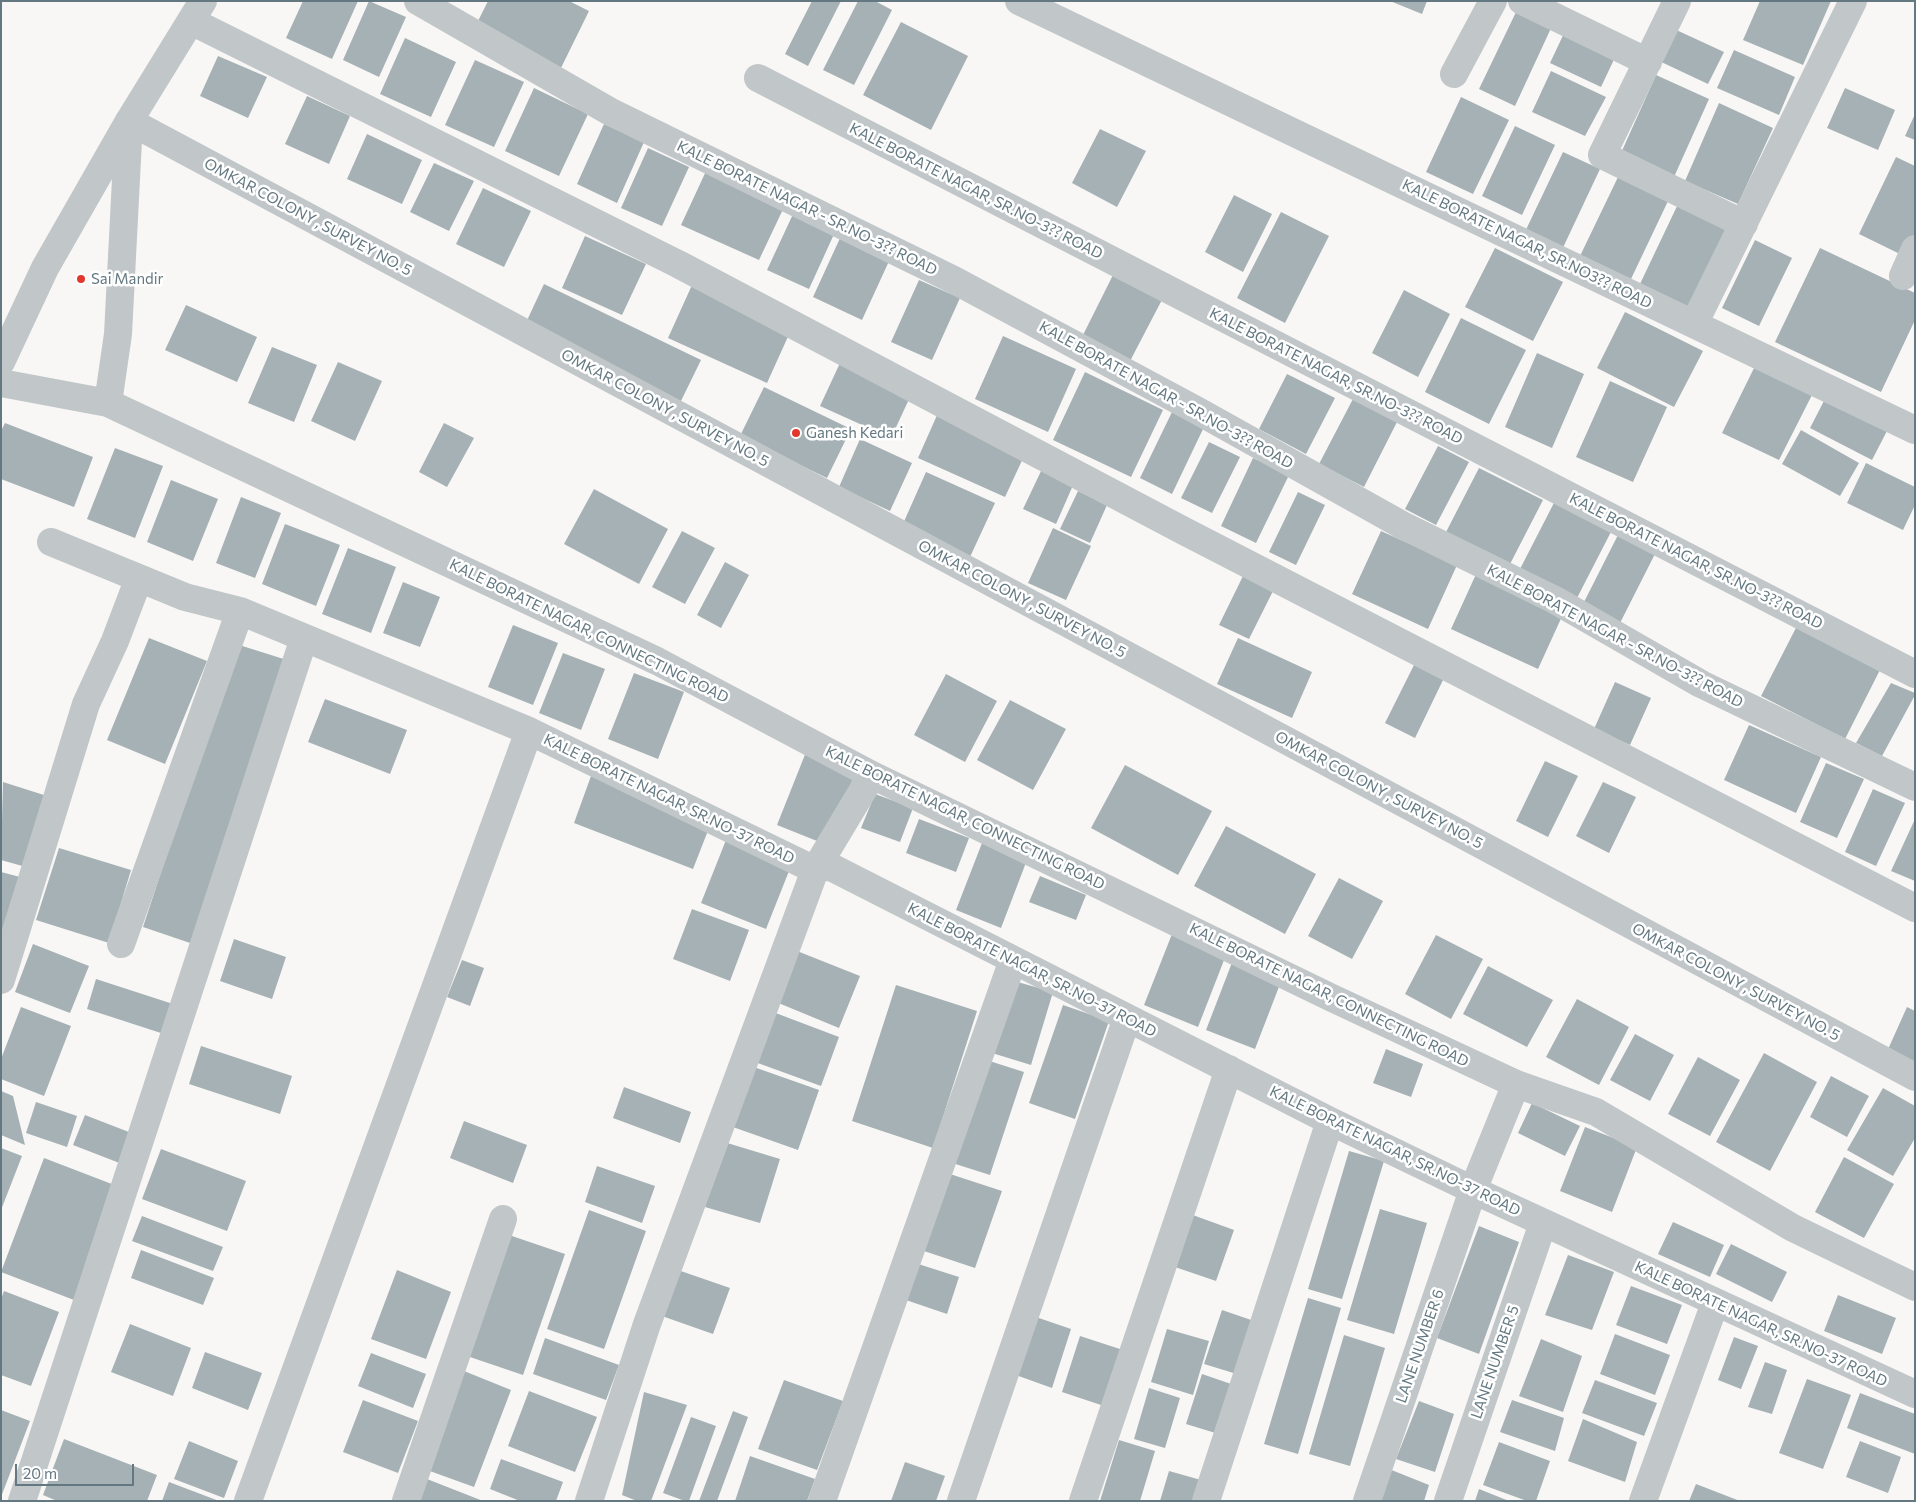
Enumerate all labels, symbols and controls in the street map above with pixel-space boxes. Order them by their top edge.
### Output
street label: KALE BORATE NAGAR, SR.NO-3?? ROAD [846,119,1106,263]
street label: KALE BORATE NAGAR - SR.NO-3?? ROAD [674,137,940,279]
street label: OMKAR COLONY , SURVEY NO. 5 [201,154,415,280]
street label: KALE BORATE NAGAR, SR.NO3?? ROAD [1399,176,1655,312]
place label: Sai Mandir [91,270,164,288]
marker: Sai Mandir [75,273,87,285]
street label: KALE BORATE NAGAR, SR.NO-3?? ROAD [1206,304,1466,448]
street label: KALE BORATE NAGAR - SR.NO-3?? ROAD [1036,317,1296,473]
street label: OMKAR COLONY , SURVEY NO. 5 [558,345,772,471]
place label: Ganesh Kedari [806,424,903,442]
marker: Ganesh Kedari [790,427,802,439]
street label: KALE BORATE NAGAR, SR.NO-3?? ROAD [1566,489,1826,633]
street label: OMKAR COLONY , SURVEY NO. 5 [915,536,1129,662]
street label: KALE BORATE NAGAR, CONNECTING ROAD [446,555,732,707]
street label: KALE BORATE NAGAR - SR.NO-3?? ROAD [1484,561,1746,711]
street label: OMKAR COLONY , SURVEY NO. 5 [1272,727,1486,853]
street label: KALE BORATE NAGAR, SR.NO-37 ROAD [541,730,797,868]
street label: KALE BORATE NAGAR, CONNECTING ROAD [822,742,1108,894]
street label: KALE BORATE NAGAR, SR.NO-37 ROAD [905,899,1159,1041]
street label: KALE BORATE NAGAR, CONNECTING ROAD [1186,919,1472,1071]
street label: OMKAR COLONY , SURVEY NO. 5 [1629,919,1843,1045]
street label: KALE BORATE NAGAR, SR.NO-37 ROAD [1267,1082,1523,1220]
street label: KALE BORATE NAGAR, SR.NO-37 ROAD [1632,1257,1890,1391]
street label: LANE NUMBER 6 [1392,1287,1448,1405]
street label: LANE NUMBER 5 [1467,1303,1523,1421]
scale bar [18,1454,136,1486]
text: 20 m [23,1464,57,1482]

